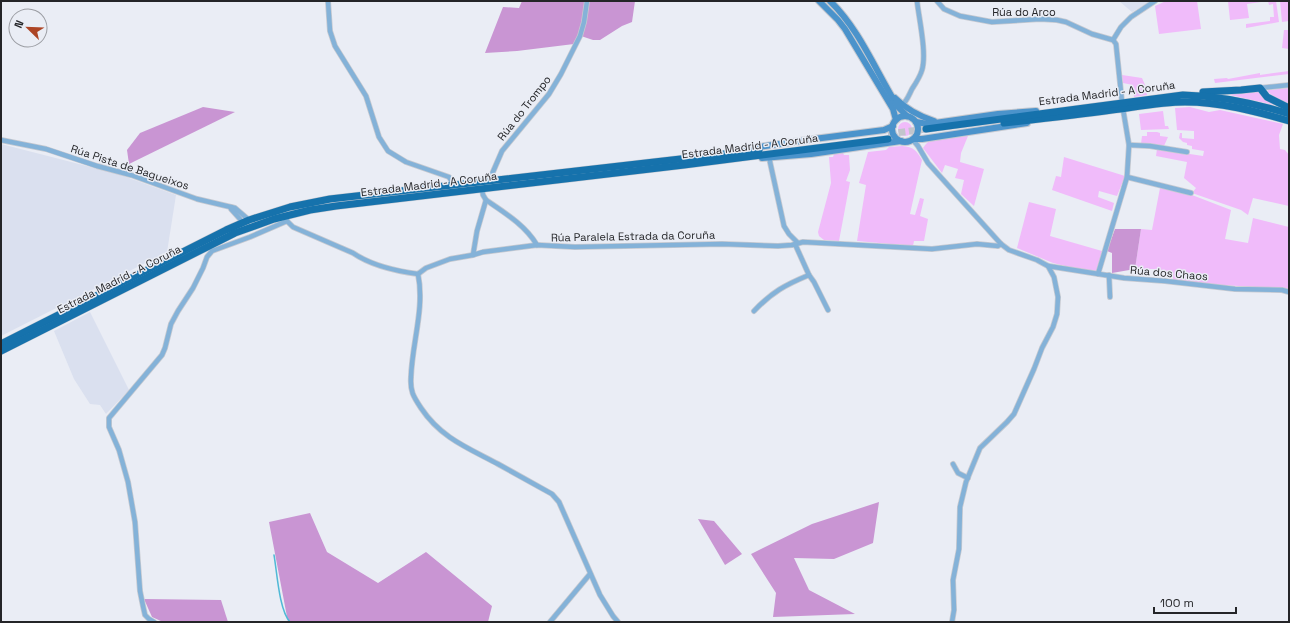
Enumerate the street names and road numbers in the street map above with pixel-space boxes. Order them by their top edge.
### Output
street label: Rúa do Arco [992,5,1056,19]
street label: Rúa do Trompo [494,72,554,143]
street label: Estrada Madrid - A Coruña [1038,78,1177,108]
street label: Estrada Madrid - A Coruña [681,131,820,161]
street label: Rúa Pista de Bagueixos [69,141,191,193]
street label: Estrada Madrid - A Coruña [360,169,499,199]
street label: Rúa Paralela Estrada da Coruña [551,228,716,244]
street label: Estrada Madrid - A Coruña [55,241,184,316]
street label: Rúa dos Chaos [1130,263,1209,283]

